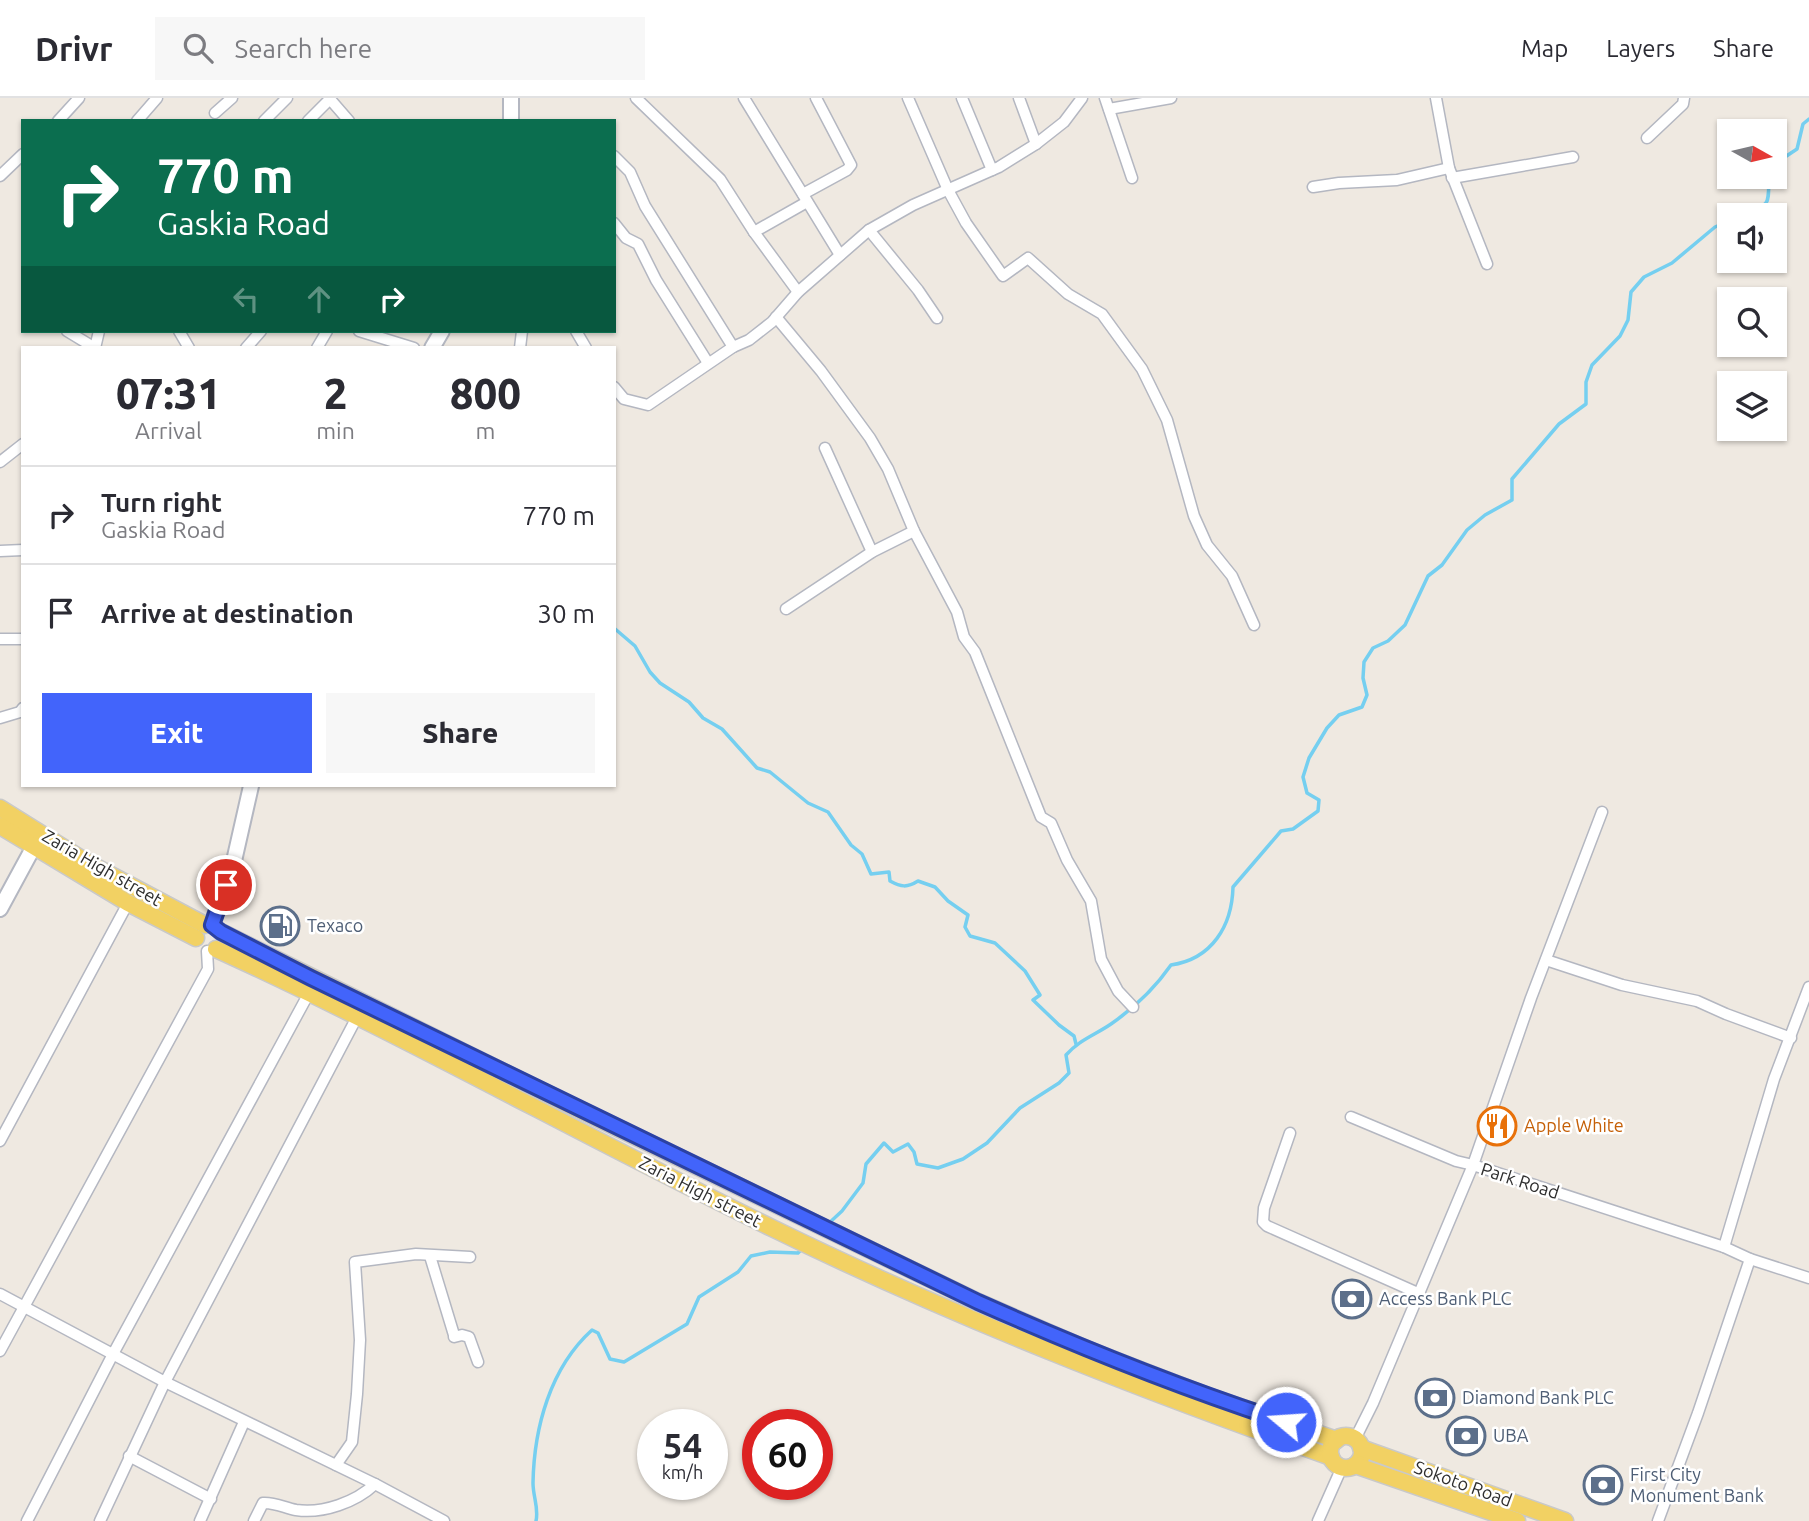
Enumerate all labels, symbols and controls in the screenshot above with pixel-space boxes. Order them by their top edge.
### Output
search box [155,17,645,80]
icon: search [179,29,217,67]
text: Drivr [35,30,113,67]
text: Search here [235,34,372,63]
text: Map [1521,35,1568,62]
text: Layers [1606,35,1675,62]
text: Share [1713,35,1774,62]
north arrow [1717,119,1787,189]
map controls [1717,119,1787,441]
icon: right [42,147,133,238]
text: 770 m [157,147,294,202]
button: sound [1717,203,1787,273]
text: Gaskia Road [157,205,330,241]
icon: left [227,280,265,318]
icon: ahead [300,280,338,318]
icon: right [373,280,411,318]
button: search [1717,287,1787,357]
text: 07:31 [116,370,221,417]
text: 2 [324,370,347,417]
text: 800 [450,370,521,417]
button: layers [1717,371,1787,441]
text: Arrival [135,418,202,443]
text: min [316,418,355,443]
text: m [475,418,495,443]
text: Turn right [101,488,222,517]
icon: right [42,496,80,534]
text: 770 m [523,501,595,530]
text: Gaskia Road [101,517,225,542]
icon: arrive [42,594,80,632]
text: Arrive at destination [101,599,354,628]
text: 30 m [537,599,595,628]
button: Exit [42,693,312,773]
button: Share [326,693,595,773]
street label: Zaria High street [39,825,166,909]
pin [196,855,256,915]
icon: arrive [207,866,245,904]
fuel station icon: Texaco [259,905,301,947]
place label: Texaco [307,915,363,935]
restaurant icon: Apple White [1476,1105,1518,1147]
place label: Apple White [1524,1115,1624,1135]
street label: Zaria High street [636,1152,765,1231]
street label: Park Road [1479,1158,1562,1202]
bank icon: Access Bank PLC [1331,1278,1373,1320]
place label: Access Bank PLC [1379,1288,1512,1308]
bank icon: Diamond Bank PLC [1414,1377,1456,1419]
position arrow [1249,1385,1323,1459]
place label: Diamond Bank PLC [1462,1387,1614,1407]
speed limit sign: 60 [742,1409,833,1500]
bank icon: UBA [1445,1415,1487,1457]
text: 54 [663,1425,702,1465]
place label: UBA [1493,1425,1529,1445]
street label: Sokoto Road [1412,1456,1515,1510]
text: km/h [662,1462,703,1482]
bank icon: First City Monument Bank [1582,1464,1624,1506]
place label: First City Monument Bank [1630,1464,1764,1505]

